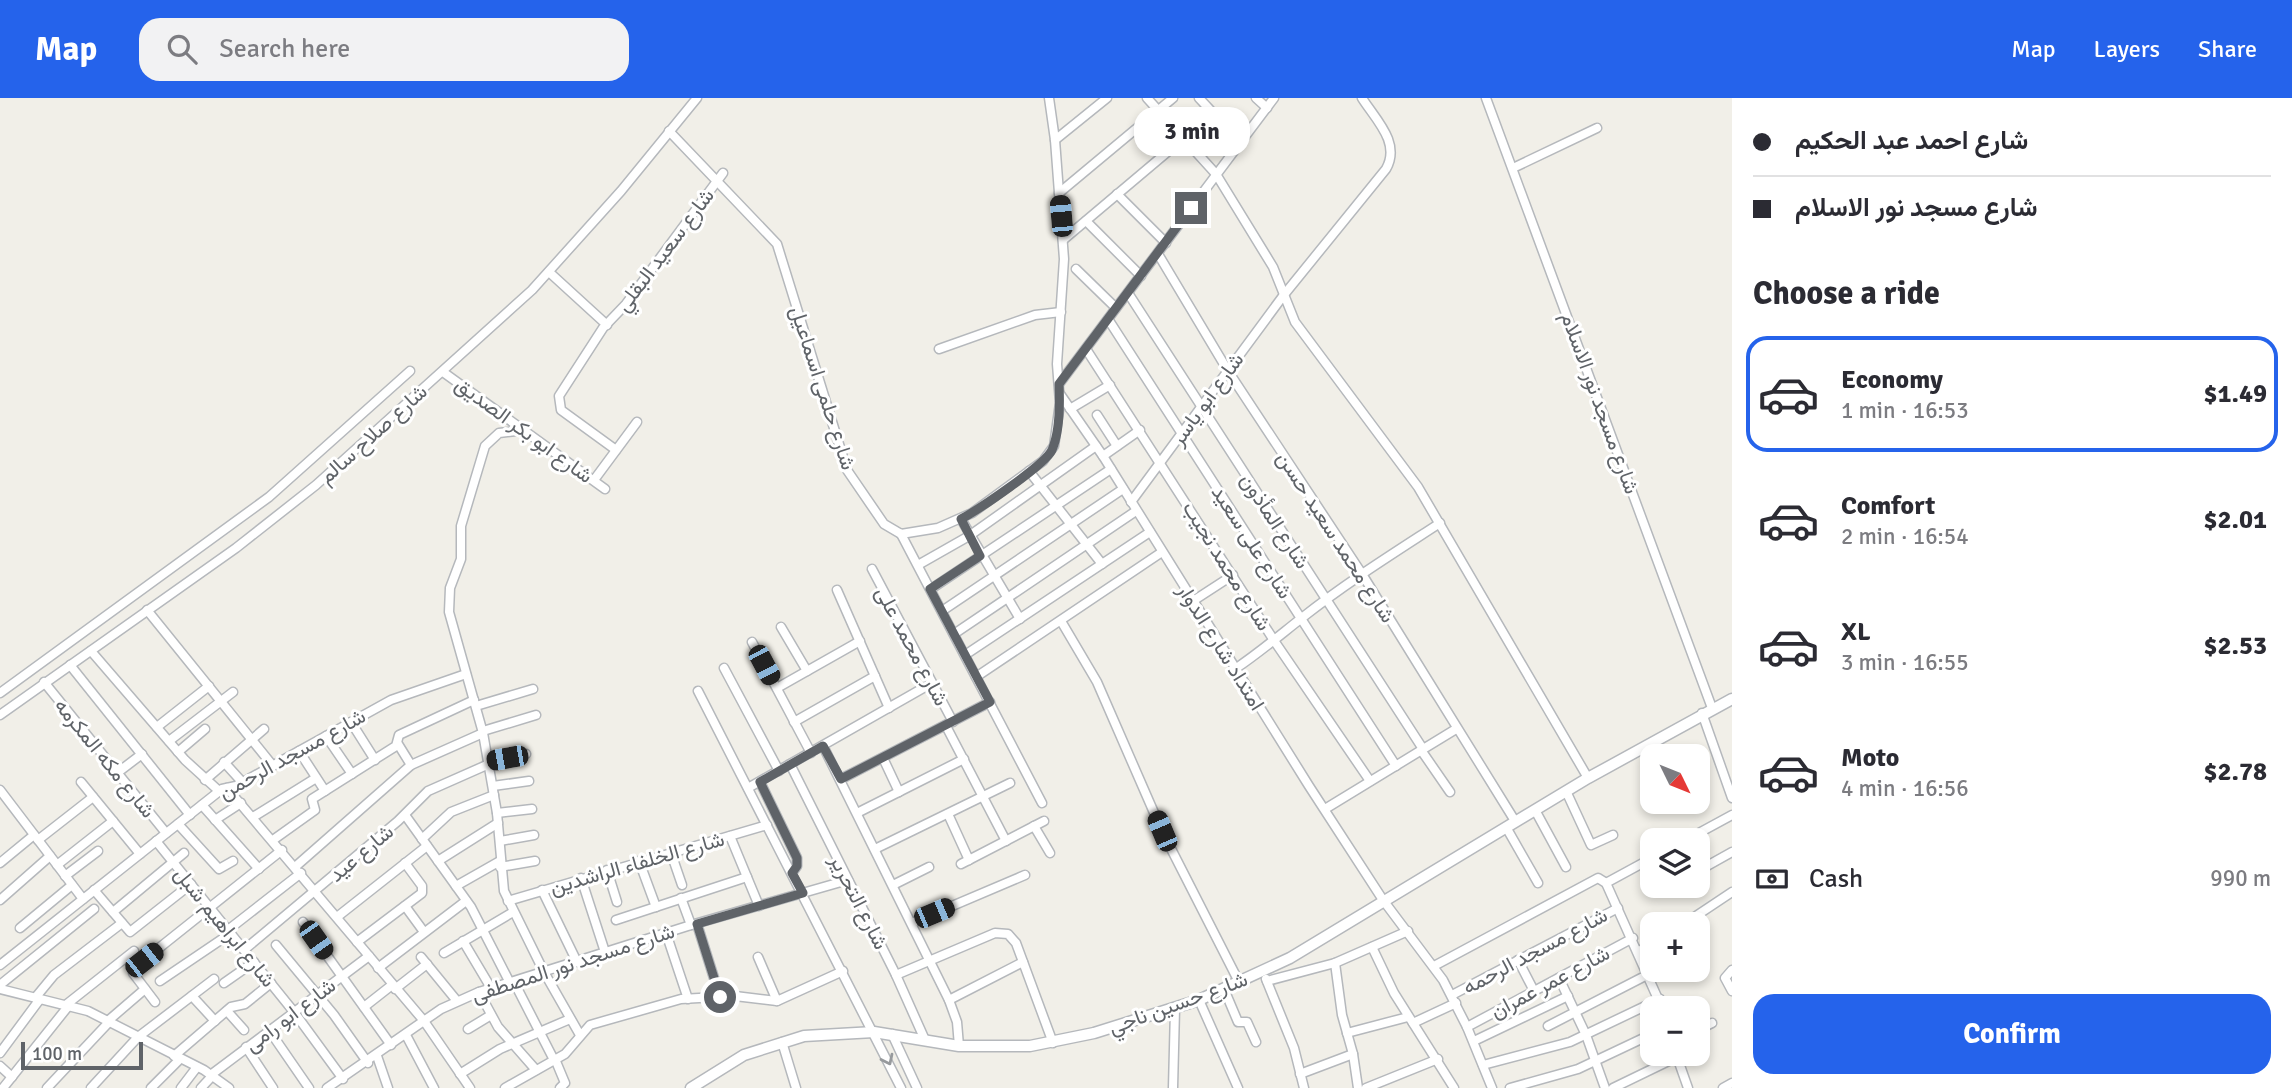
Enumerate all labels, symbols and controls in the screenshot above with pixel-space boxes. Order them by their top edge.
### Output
search box [139,18,629,81]
text: Map [35,29,97,70]
icon: search [163,30,201,68]
text: Search here [219,33,350,65]
text: Map [2011,34,2056,64]
text: Layers [2094,34,2160,64]
text: Share [2198,34,2257,64]
callout: 3 min [1133,106,1249,155]
text: 3 min [1164,117,1220,146]
text: شارع احمد عبد الحكيم [1795,125,2028,157]
street label: شارع سعيد البقلي [610,183,723,319]
route end [1175,192,1207,224]
text: شارع مسجد نور الاسلام [1795,192,2038,224]
car [1049,194,1074,238]
text: Choose a ride [1753,274,1940,313]
street label: شارع حلمى اسماعيل [783,303,862,473]
street label: شارع مسجد نور الاسلام [1554,309,1645,498]
street label: شارع ابو ياسر [1164,347,1250,452]
icon: car [1757,363,1820,426]
text: Economy [1841,364,1943,396]
street label: شارع ابو بكر الصديق [449,371,598,490]
street label: شارع صلاح سالم [313,378,433,490]
text: $1.49 [2203,378,2267,410]
text: 1 min · 16:53 [1841,396,1969,425]
street label: شارع محمد سعيد حسن [1270,446,1401,628]
street label: شارع المأذون [1234,468,1316,574]
street label: شارع على سعيد [1205,480,1298,604]
icon: car [1757,489,1820,552]
text: Comfort [1841,490,1935,522]
street label: شارع محمد نجيب [1176,497,1277,636]
text: $2.01 [2203,504,2267,536]
text: 2 min · 16:54 [1841,522,1969,551]
street label: امتداد شارع الدوار [1170,578,1270,716]
street label: شارع محمد على [869,582,954,711]
icon: car [1757,615,1820,678]
text: XL [1841,616,1871,648]
text: $2.53 [2203,630,2267,662]
car [745,642,784,688]
text: 3 min · 16:55 [1841,648,1969,677]
street label: شارع مكه المكرمه [48,693,161,824]
street label: شارع مسجد الرحمن [214,703,371,806]
icon: car [1757,741,1820,804]
text: Moto [1841,742,1899,774]
car [485,744,530,772]
north arrow [1640,744,1710,814]
map controls [1640,744,1710,1066]
text: $2.78 [2203,756,2267,788]
text: 4 min · 16:56 [1841,774,1969,803]
car [1145,808,1180,854]
street label: شارع عيد [323,818,399,888]
street label: شارع الخلفاء الراشدين [547,826,728,901]
button: layers [1640,828,1710,898]
street label: شارع التحرير [823,849,894,954]
icon: cash [1753,860,1791,898]
street label: شارع ابراهيم شبل [168,861,282,993]
text: Cash [1809,863,1863,895]
text: 990 m [2210,864,2271,893]
car [911,895,958,931]
street label: شارع مسجد الرحمه [1458,902,1612,1001]
button: + [1640,912,1710,982]
car [296,917,337,963]
street label: شارع مسجد نور المصطفى [468,918,678,1009]
car [121,939,168,981]
street label: شارع عمر عمران [1486,940,1615,1025]
street label: شارع حسين ناجي [1105,966,1252,1044]
street label: شارع ابو رامى [239,972,341,1059]
route start [704,981,736,1013]
button: Confirm [1753,994,2271,1074]
button: − [1640,996,1710,1066]
scale bar [21,1039,144,1071]
text: 100 m [32,1042,82,1066]
one-way arrow [879,1053,893,1065]

